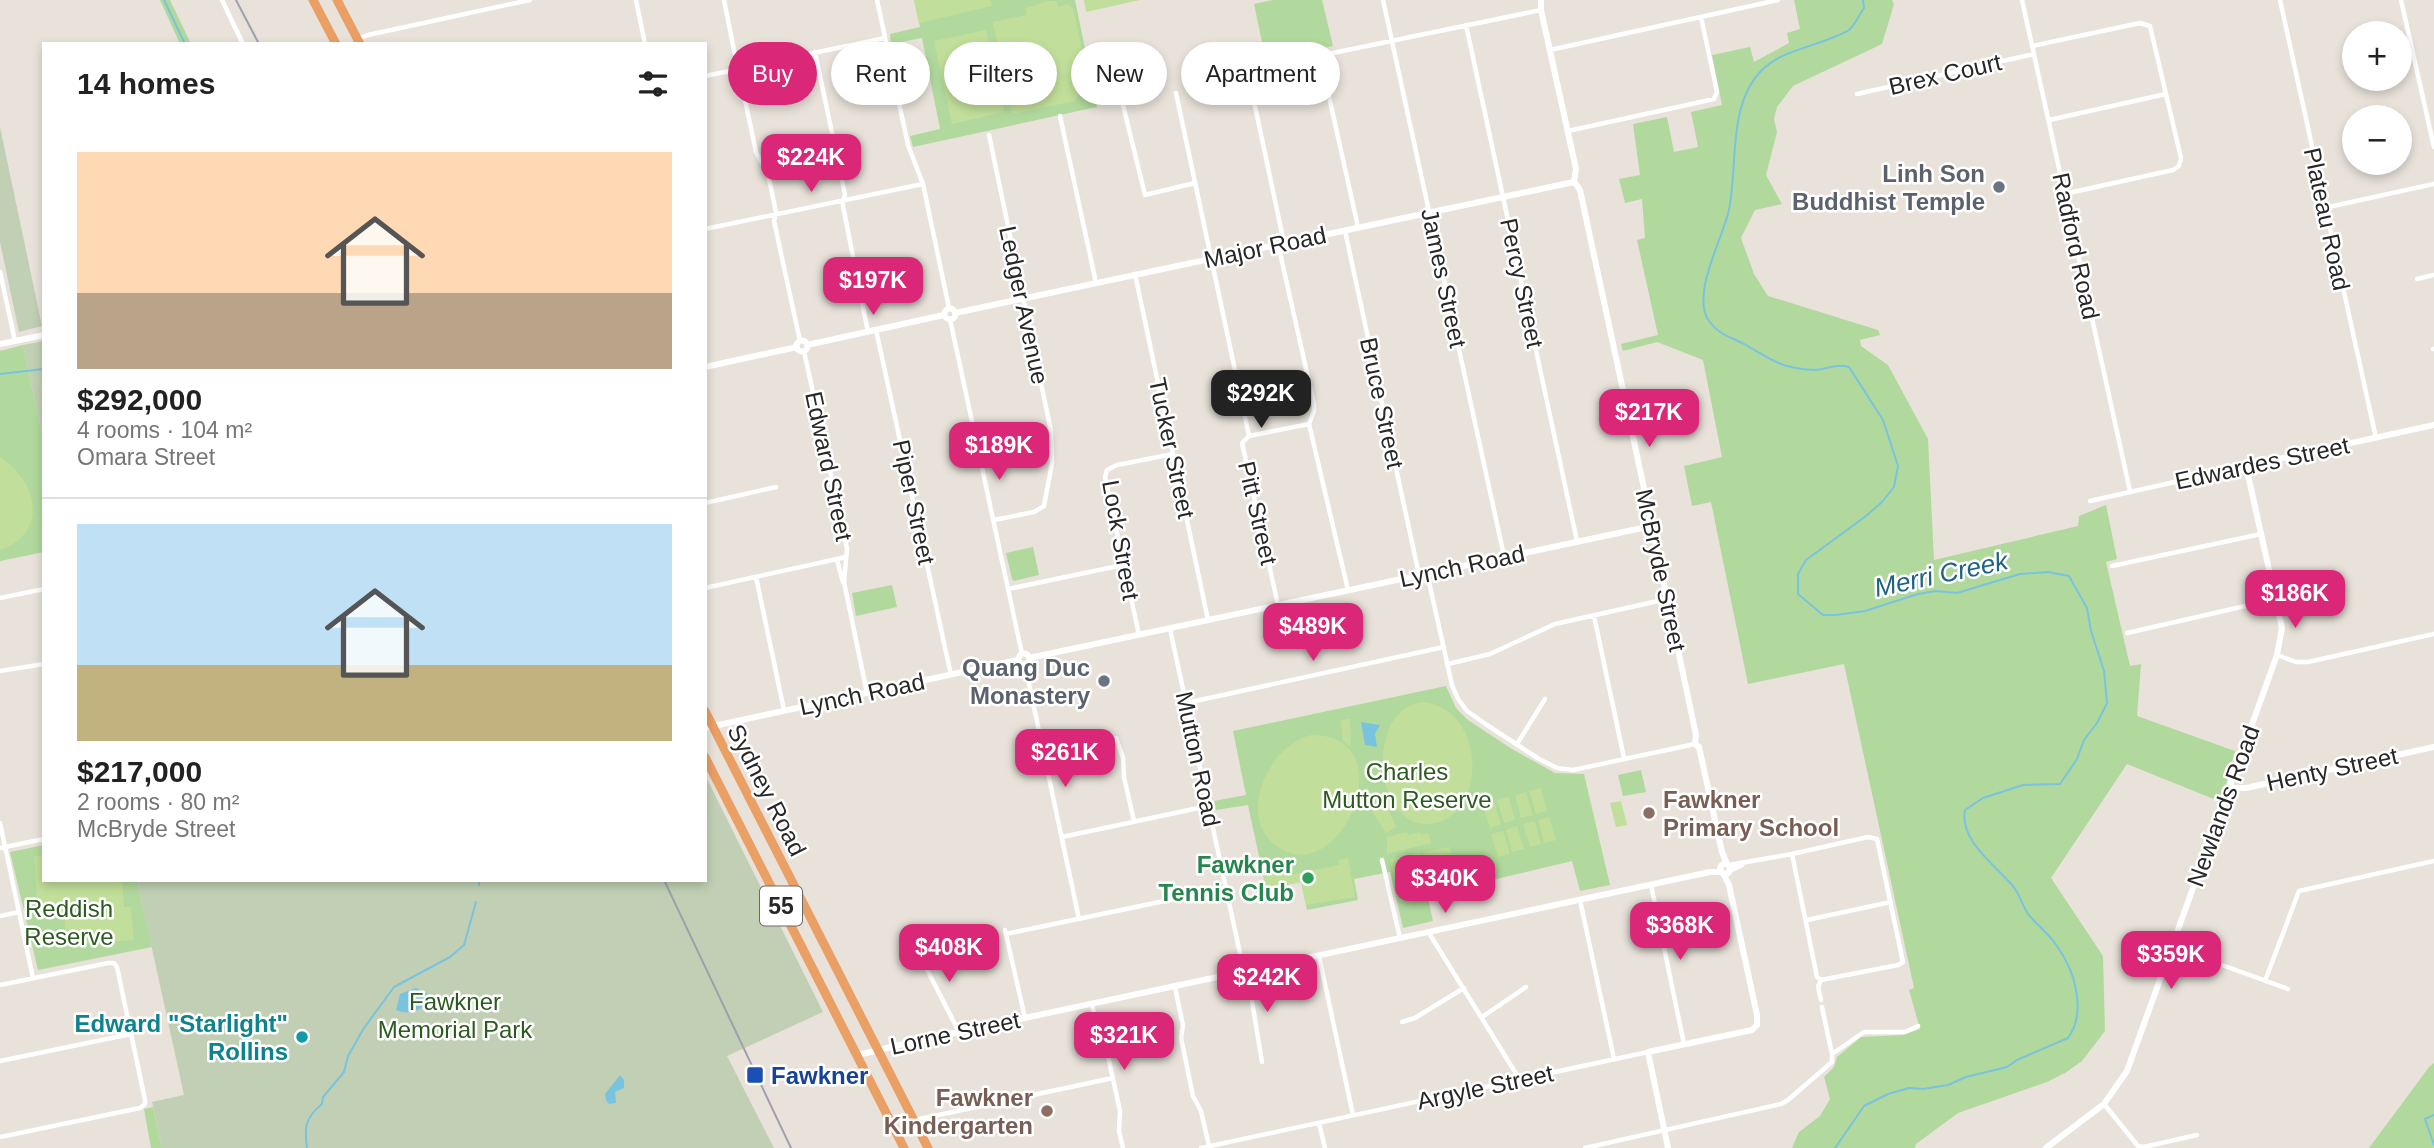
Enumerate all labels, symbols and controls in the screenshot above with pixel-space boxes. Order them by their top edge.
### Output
map controls [2342,21,2412,175]
button: + [2342,21,2412,91]
chip: Buy [728,42,817,105]
chip: Rent [831,42,930,105]
chip: Filters [944,42,1057,105]
chip: New [1071,42,1167,105]
chip: Apartment [1181,42,1340,105]
street label: Brex Court [1886,48,2004,100]
icon: filters [634,65,672,103]
text: 14 homes [77,67,215,100]
button: − [2342,105,2412,175]
pin: $224K [762,134,860,194]
text: $224K [777,144,845,170]
street label: Plateau Road [2299,145,2355,293]
place label: Linh Son Buddhist Temple [1792,160,1985,215]
street label: Radford Road [2047,170,2105,322]
marker: Linh Son Buddhist Temple [1991,179,2007,195]
icon: home [312,198,438,324]
street label: James Street [1416,206,1472,350]
street label: Percy Street [1495,216,1549,351]
street label: Major Road [1202,221,1328,273]
street label: Ledger Avenue [994,223,1054,387]
pin: $197K [824,258,922,317]
text: $197K [839,267,907,293]
street label: Bruce Street [1355,335,1409,471]
pin: $292K [1212,370,1310,430]
street label: Tucker Street [1144,375,1200,521]
text: $292K [1227,380,1295,406]
text: $292,000 [77,383,202,416]
street label: Edward Street [800,389,858,544]
pin: $217K [1600,390,1698,449]
text: $217K [1615,399,1683,425]
text: 4 rooms · 104 m² [77,417,252,443]
pin: $189K [950,422,1048,482]
street label: Edwardes Street [2172,431,2352,495]
text: $189K [965,432,1033,458]
street label: Piper Street [888,437,940,567]
text: Omara Street [77,444,215,470]
street label: Pitt Street [1233,459,1283,568]
street label: Lock Street [1097,478,1145,602]
street label: McBryde Street [1631,486,1691,654]
street label: Lynch Road [1397,540,1527,592]
water label: Merri Creek [1871,545,2012,603]
icon: home [312,570,438,696]
pin: $186K [2246,570,2344,630]
text: $186K [2261,580,2329,606]
pin: $489K [1264,604,1362,663]
text: $489K [1279,613,1347,639]
place label: Quang Duc Monastery [962,654,1091,709]
street label: Lynch Road [797,668,927,720]
marker: Quang Duc Monastery [1096,673,1112,689]
street label: Mutton Road [1171,689,1225,829]
street label: Sydney Road [722,720,812,860]
street label: Newlands Road [2181,722,2265,890]
pin: $261K [1016,730,1114,789]
text: $261K [1031,739,1099,765]
street label: Henty Street [2264,742,2400,796]
text: $217,000 [77,755,202,788]
park label: Charles Mutton Reserve [1322,758,1492,813]
place label: Fawkner Primary School [1663,786,1839,841]
text: 2 rooms · 80 m² [77,789,239,815]
marker: Fawkner Primary School [1641,805,1657,821]
text: McBryde Street [77,816,236,842]
place label: Fawkner Tennis Club [1158,851,1294,906]
pin: $340K [1396,856,1494,915]
text: $340K [1411,865,1479,891]
marker: Fawkner Tennis Club [1300,870,1316,886]
road number: 55 [760,886,802,925]
park label: Reddish Reserve [24,895,114,950]
pin: $368K [1631,902,1729,962]
text: $368K [1646,912,1714,938]
pin: $408K [900,925,998,984]
pin: $359K [2122,932,2220,991]
text: $408K [915,934,983,960]
text: $359K [2137,941,2205,967]
pin: $242K [1218,954,1316,1014]
text: $242K [1233,964,1301,990]
park label: Fawkner Memorial Park [378,988,533,1043]
street label: Lorne Street [888,1006,1023,1060]
place label: Edward "Starlight" Rollins [75,1010,288,1065]
pin: $321K [1075,1012,1173,1072]
text: $321K [1090,1022,1158,1048]
marker: Edward "Starlight" Rollins [294,1029,310,1045]
street label: Argyle Street [1414,1059,1556,1115]
place label: Fawkner [771,1062,868,1089]
marker: Fawkner [745,1065,765,1085]
place label: Fawkner Kindergarten [884,1084,1033,1139]
marker: Fawkner Kindergarten [1039,1103,1055,1119]

